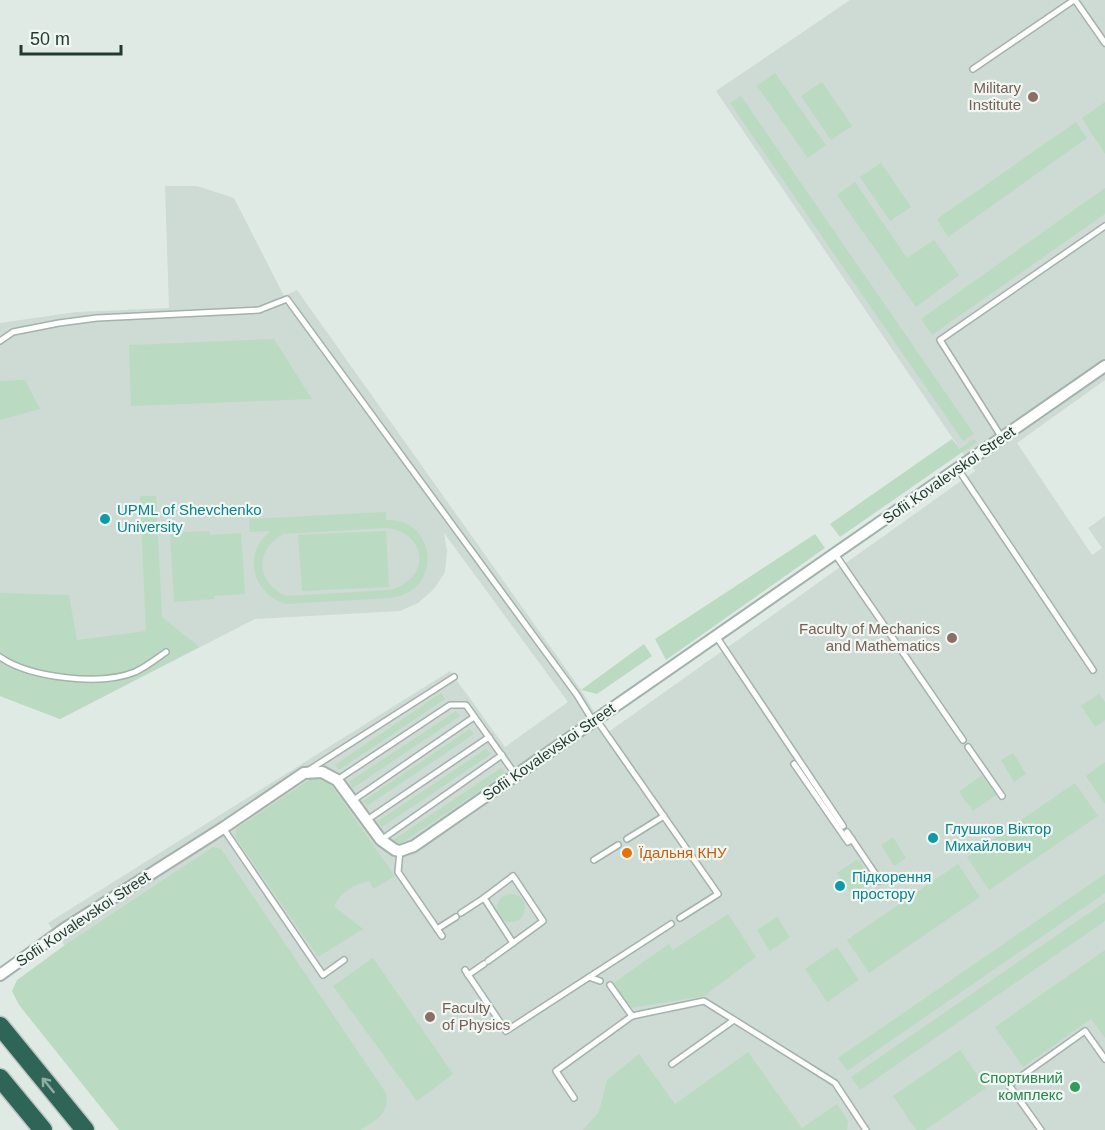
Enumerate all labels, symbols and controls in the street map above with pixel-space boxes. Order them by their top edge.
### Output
scale bar [21,18,122,56]
text: 50 m [30,29,70,49]
place label: Military Institute [968,79,1021,113]
marker: Military Institute [1026,90,1040,104]
street label: Sofii Kovalevskoi Street [879,422,1019,527]
place label: UPML of Shevchenko University [117,501,262,535]
marker: UPML of Shevchenko University [98,512,112,526]
place label: Faculty of Mechanics and Mathematics [799,620,940,654]
marker: Faculty of Mechanics and Mathematics [945,631,959,645]
street label: Sofii Kovalevskoi Street [479,699,619,804]
place label: Глушков Віктор Михайлович [945,820,1051,854]
marker: Глушков Віктор Михайлович [926,831,940,845]
place label: Їдальня КНУ [639,844,727,861]
marker: Їдальня КНУ [620,846,634,860]
street label: Sofii Kovalevskoi Street [13,867,153,970]
place label: Підкорення простору [852,868,931,902]
marker: Підкорення простору [833,879,847,893]
place label: Faculty of Physics [442,999,510,1033]
marker: Faculty of Physics [423,1010,437,1024]
place label: Спортивний комплекс [979,1069,1063,1103]
one-way arrow [41,1078,55,1093]
marker: Спортивний комплекс [1068,1080,1082,1094]

